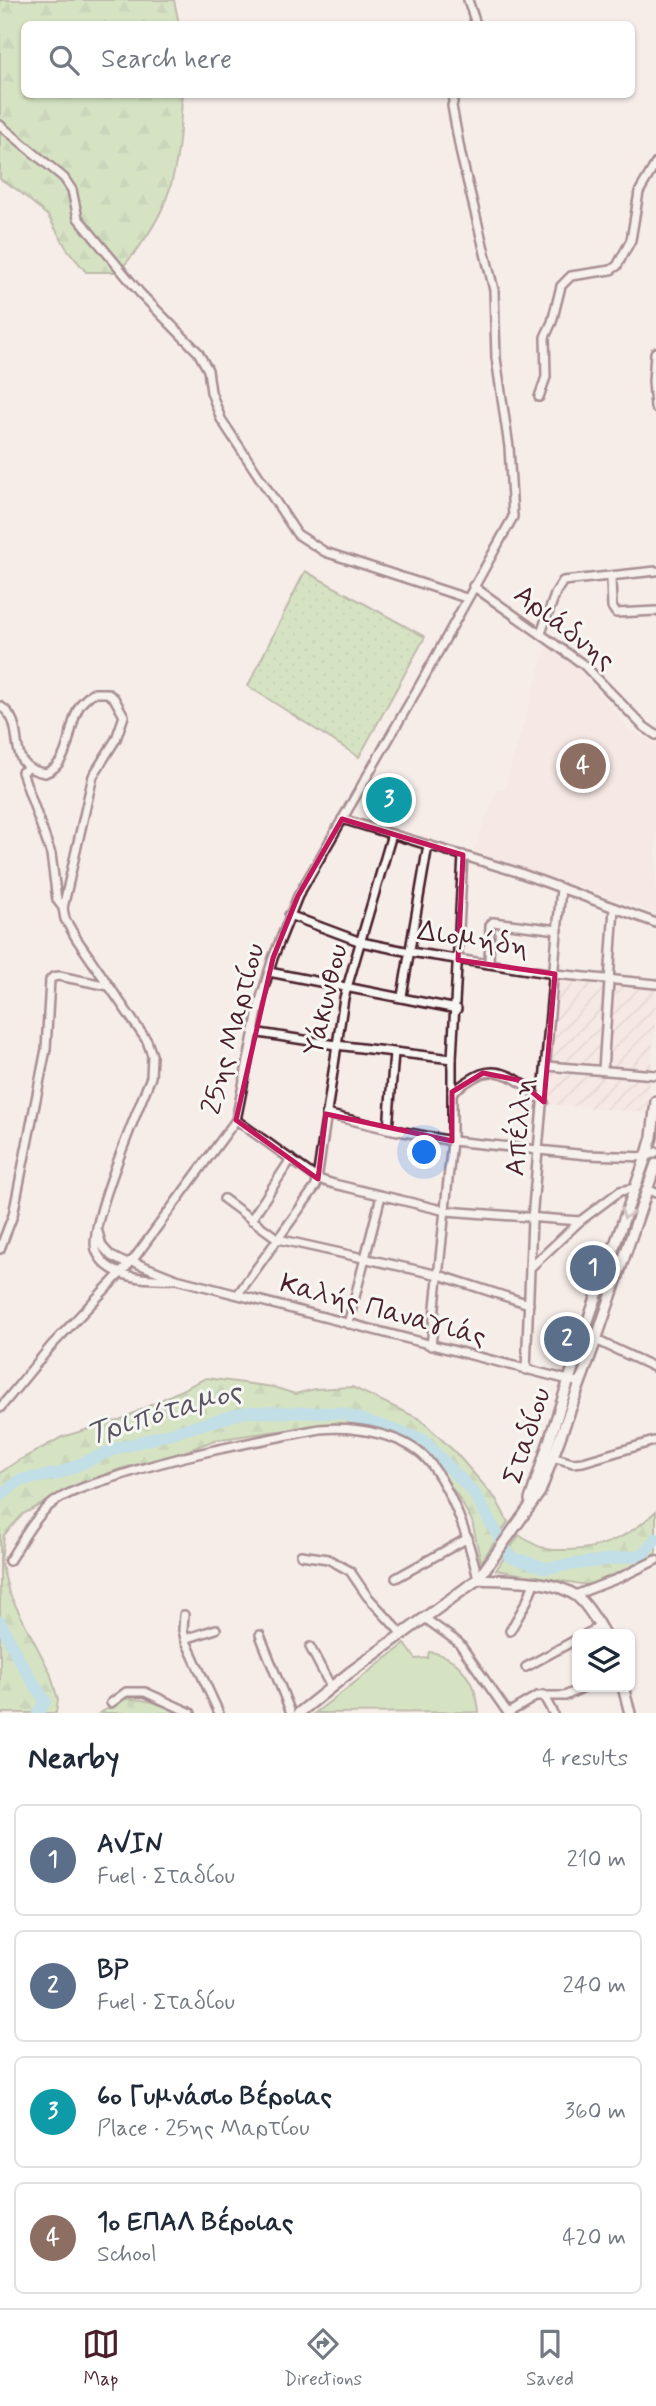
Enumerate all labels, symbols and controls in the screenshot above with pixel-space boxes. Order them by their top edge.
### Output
search box [21,21,635,98]
icon: search [45,41,83,79]
text: Search here [101,43,232,77]
street label: Αριάδνης [506,577,622,679]
pin: 4 [560,740,606,792]
pin: 3 [366,774,412,826]
street label: Διομήδη [415,913,531,967]
street label: 25ης Μαρτίου [193,939,275,1119]
street label: Υάκυνθου [296,940,358,1060]
street label: Απέλλη [497,1076,543,1178]
your location [407,1135,441,1169]
one-way arrow [621,1208,635,1220]
pin: 1 [570,1242,616,1294]
street label: Καλής Παναγιάς [276,1266,490,1356]
pin: 2 [544,1313,590,1365]
water label: Τριπόταμος [82,1372,248,1454]
street label: Σταδίου [495,1383,561,1489]
map controls [572,1629,635,1692]
button: layers [572,1629,635,1692]
text: Nearby [28,1739,119,1778]
text: 4 results [542,1744,628,1774]
text: AVIN [97,1828,163,1862]
text: 1 [48,1845,58,1875]
text: 210 m [566,1845,626,1875]
text: Fuel · Σταδίου [97,1862,235,1892]
text: BP [97,1954,128,1988]
text: 2 [47,1971,59,2001]
text: 240 m [562,1971,626,2001]
text: Fuel · Σταδίου [97,1988,235,2018]
text: 6ο Γυμνάσιο Βέροιας [97,2080,332,2114]
text: 3 [48,2097,58,2127]
text: 360 m [565,2097,626,2127]
text: Place · 25ης Μαρτίου [97,2114,310,2144]
text: 1ο ΕΠΑΛ Βέροιας [97,2206,293,2240]
text: 4 [46,2223,60,2253]
text: 420 m [562,2223,626,2253]
text: School [97,2240,157,2270]
tab: Map [82,2325,120,2392]
tab: Directions [284,2325,362,2392]
tab: Saved [526,2325,574,2392]

